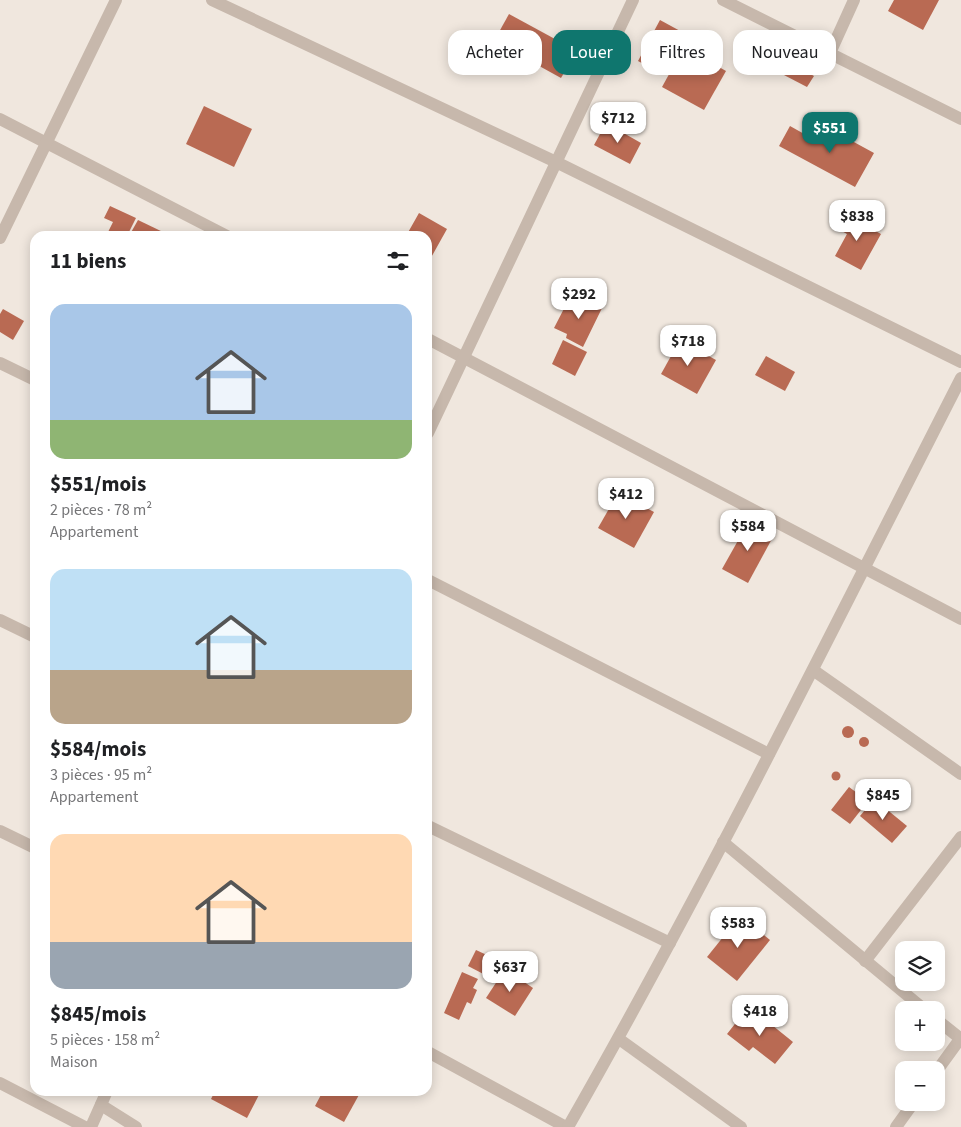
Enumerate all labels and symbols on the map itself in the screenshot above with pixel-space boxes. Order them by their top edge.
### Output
pin: $712 [588,102,648,144]
pin: $551 [800,112,860,154]
pin: $838 [827,200,887,242]
pin: $292 [549,278,609,320]
pin: $718 [658,324,718,367]
pin: $412 [596,478,656,520]
pin: $584 [718,510,778,552]
pin: $845 [853,778,913,821]
pin: $583 [708,906,768,949]
pin: $637 [480,950,540,993]
pin: $418 [730,994,790,1037]

